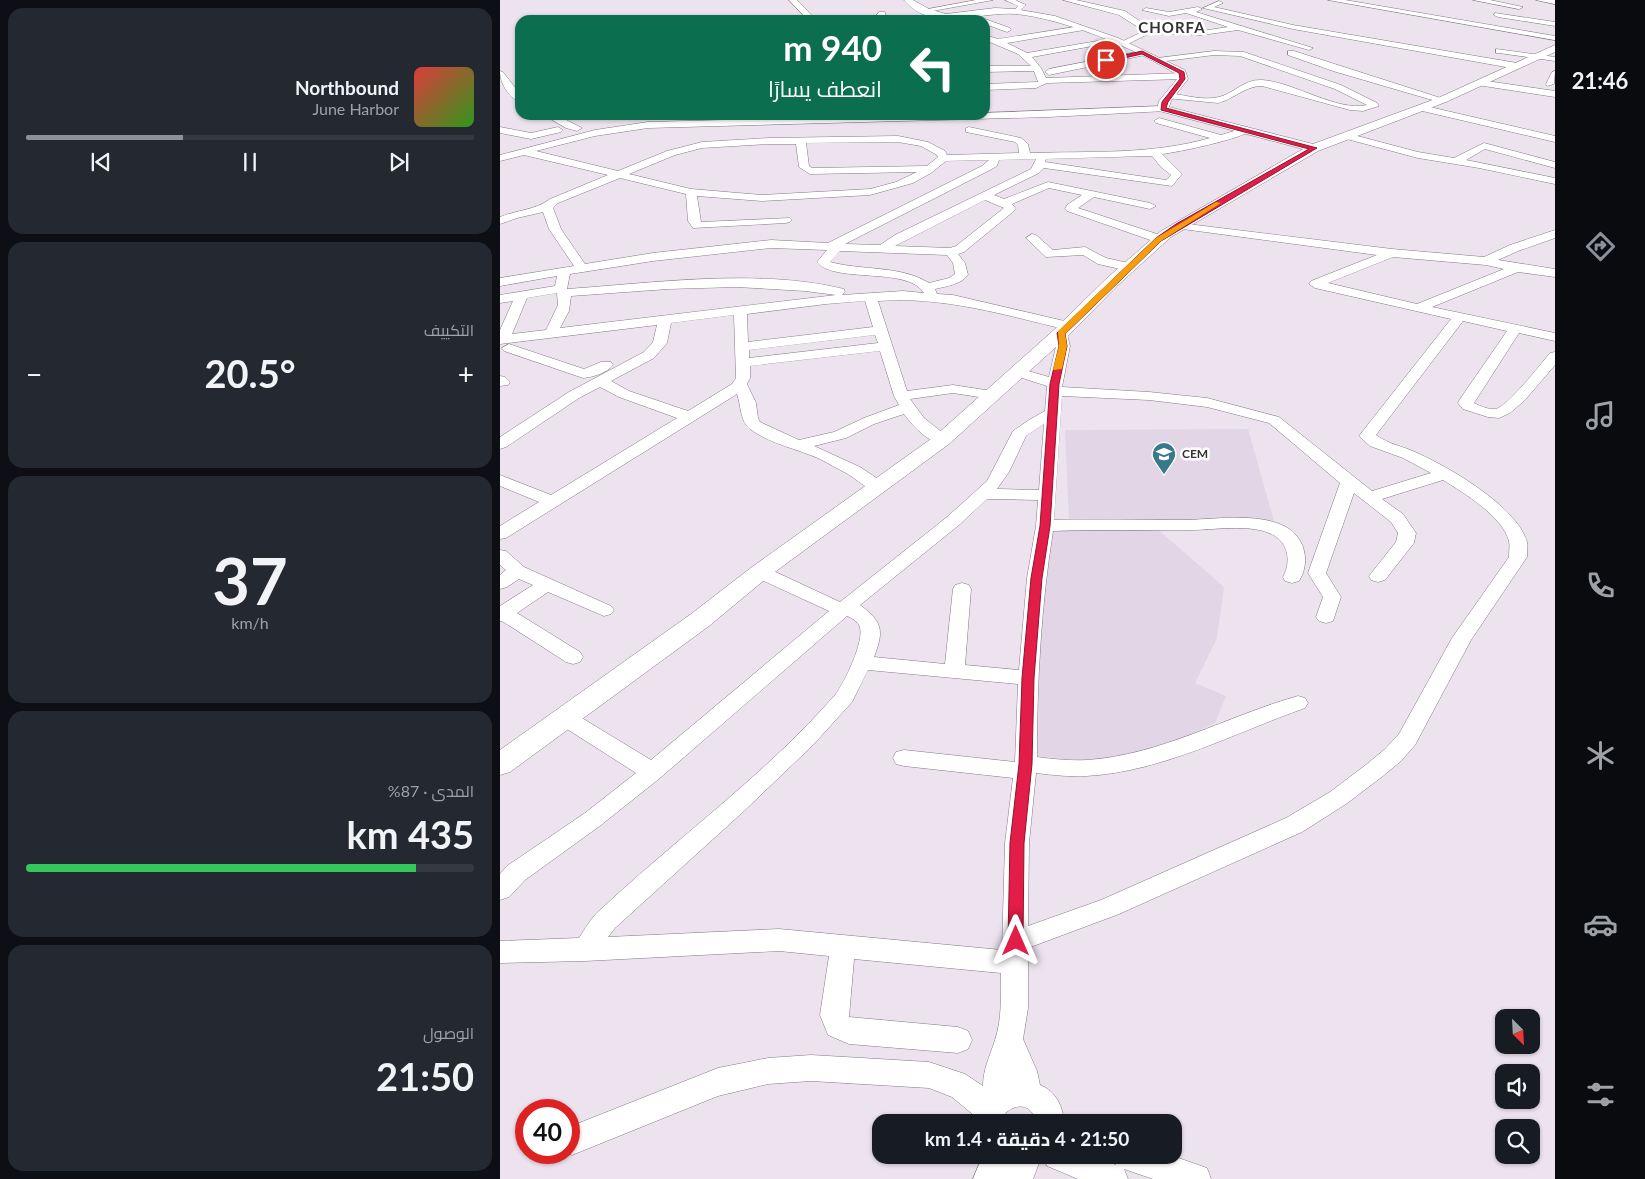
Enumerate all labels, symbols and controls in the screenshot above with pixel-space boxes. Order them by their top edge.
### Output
district label: CHORFA [1138,18,1206,36]
text: 940 m [783,26,882,68]
icon: left [900,35,965,100]
pin [1085,39,1127,81]
icon: arrive [1092,46,1120,74]
text: 21:46 [1572,67,1628,94]
text: انعطف يسارًا [768,75,882,102]
text: Northbound [295,76,399,99]
text: June Harbor [312,99,399,118]
icon: previous [87,148,115,176]
icon: pause [236,148,264,176]
icon: next [385,148,413,176]
icon: directions [1583,229,1618,264]
text: التكييف [424,320,474,339]
text: 20.5° [205,350,295,396]
text: − [26,357,42,391]
text: + [458,357,474,391]
icon: music [1583,398,1618,433]
school or university icon: CEM [1151,441,1177,475]
place label: CEM [1182,446,1208,461]
text: 37 [212,541,288,619]
icon: phone [1583,568,1618,603]
text: km/h [231,613,269,632]
icon: climate [1583,738,1618,773]
text: المدى · 87% [388,781,474,800]
text: 435 km [347,811,474,857]
icon: car [1583,907,1618,942]
position arrow [989,914,1041,966]
north arrow [1495,1009,1540,1054]
map controls [1495,1009,1540,1164]
text: الوصول [423,1023,474,1042]
text: 21:50 [376,1053,474,1099]
button: sound [1495,1064,1540,1109]
icon: filters [1583,1077,1618,1112]
speed limit sign: 40 [515,1099,580,1164]
button: search [1495,1119,1540,1164]
text: 21:50 · 4 دقيقة · 1.4 km [925,1127,1129,1150]

